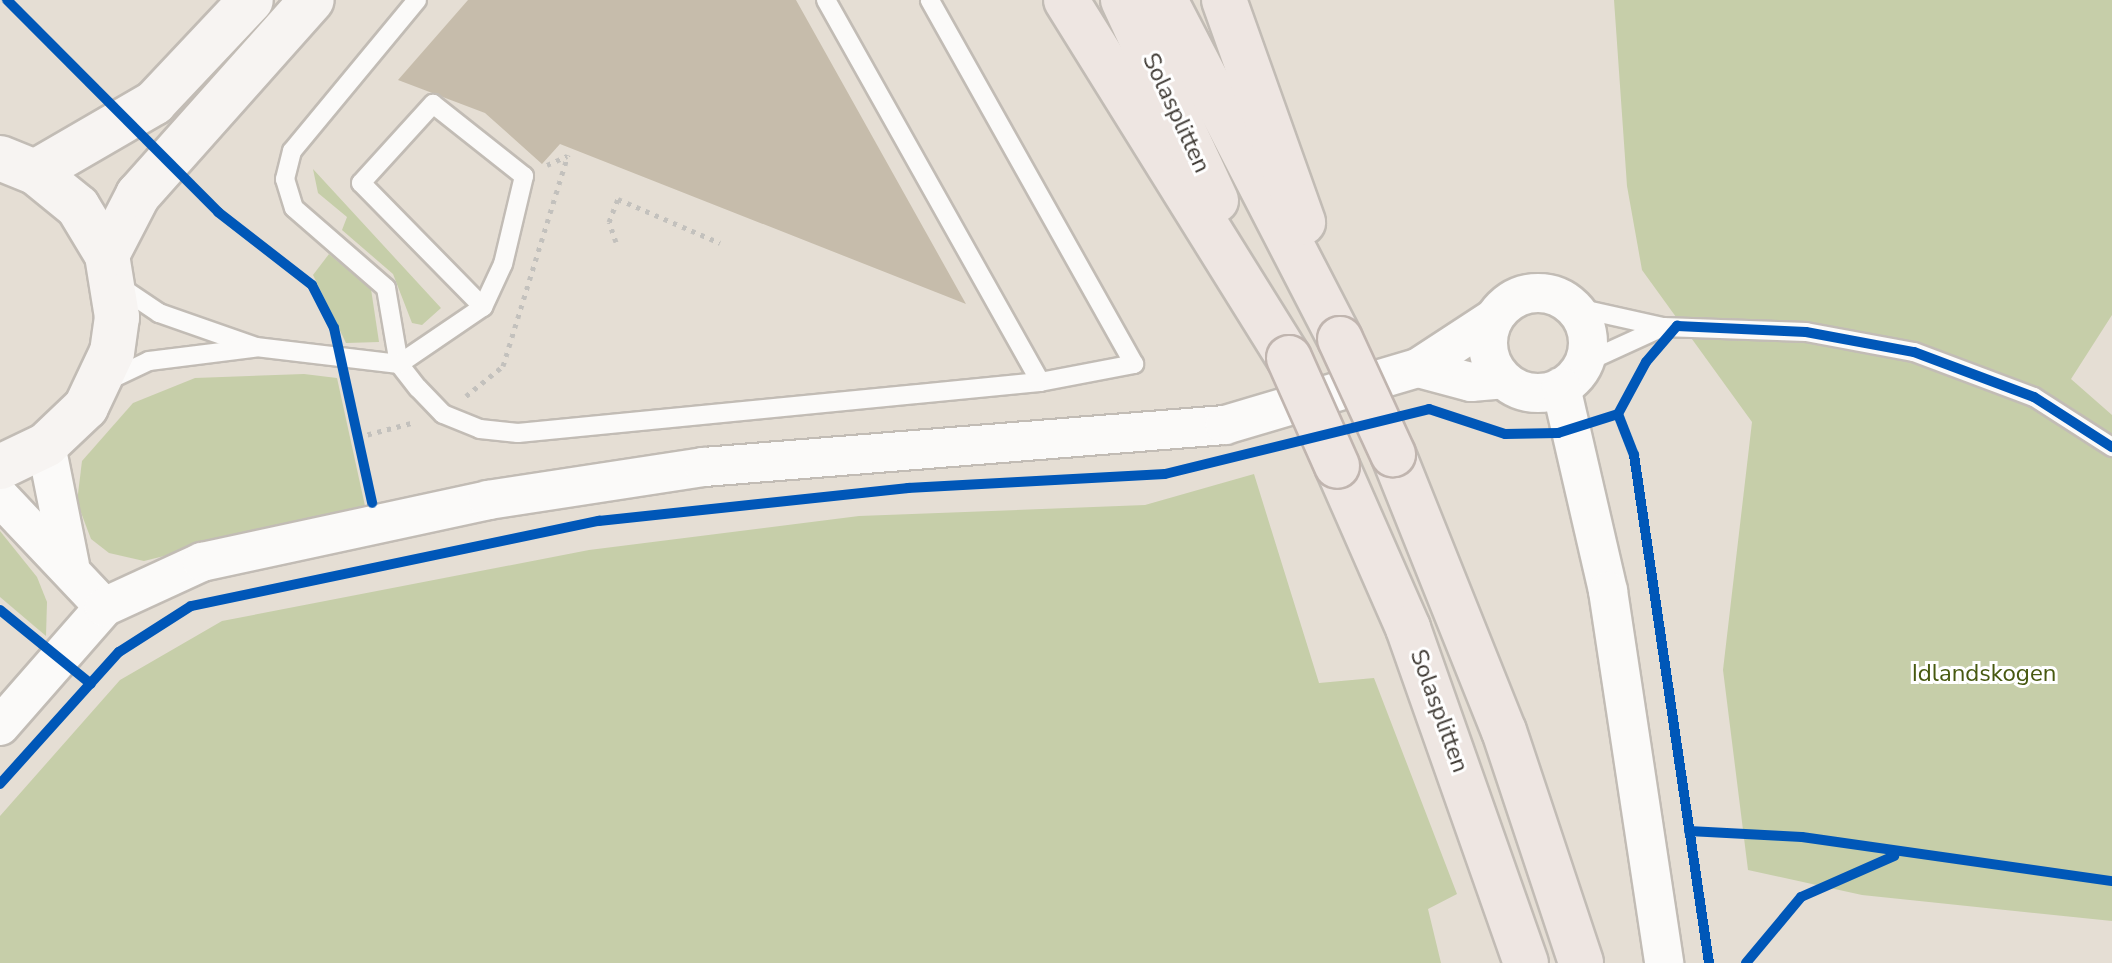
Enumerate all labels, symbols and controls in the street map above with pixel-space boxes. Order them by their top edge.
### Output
street label: Solasplitten [1136,49,1216,177]
street label: Solasplitten [1403,646,1475,776]
park label: Idlandskogen [1912,660,2056,688]

